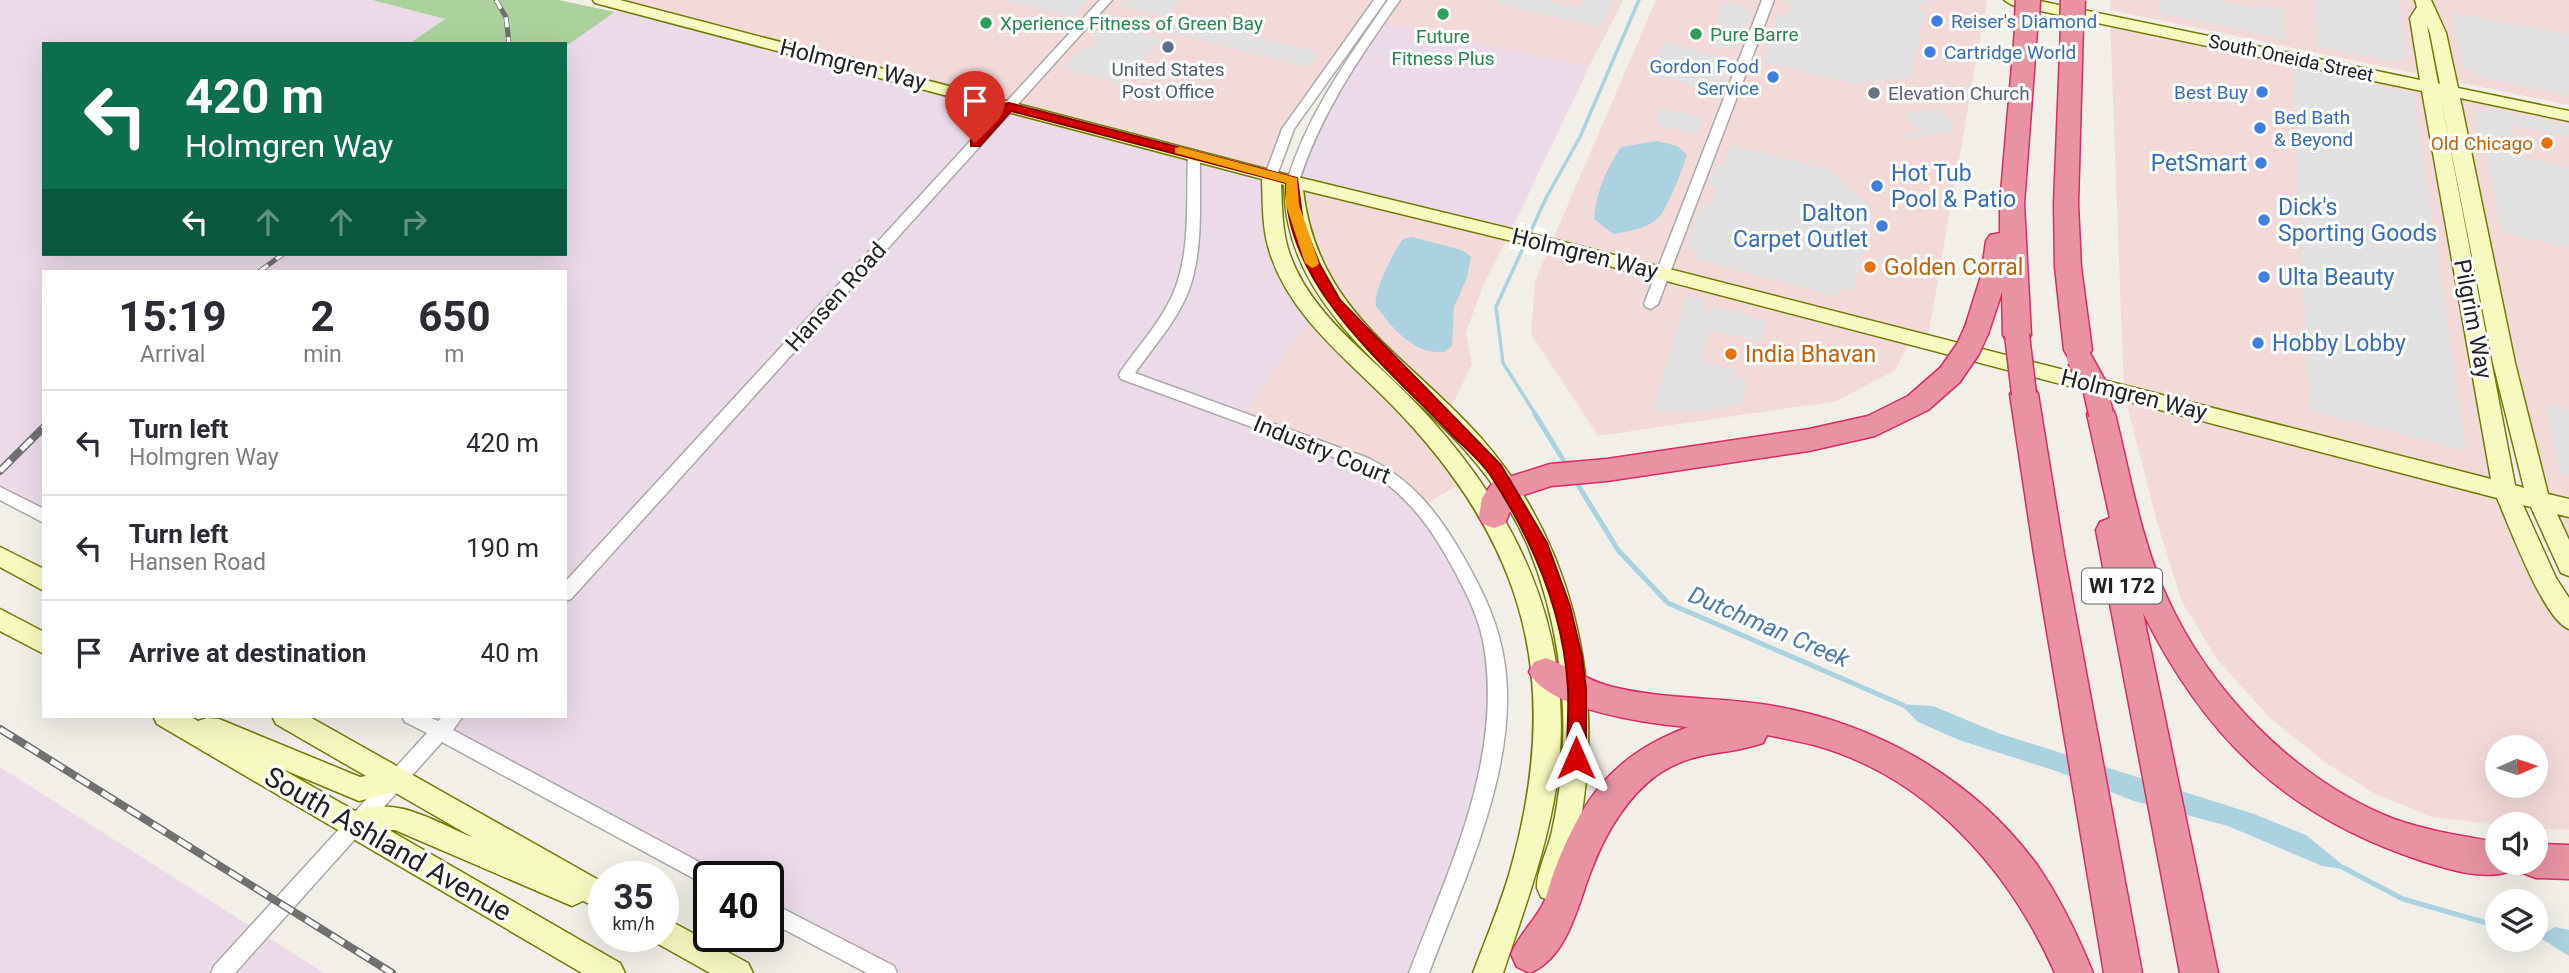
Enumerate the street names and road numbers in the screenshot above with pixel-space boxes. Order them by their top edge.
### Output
street label: South Oneida Street [2206,29,2376,87]
street label: Holmgren Way [777,34,929,96]
street label: Holmgren Way [1509,223,1661,285]
street label: Hansen Road [780,237,892,357]
street label: Pilgrim Way [2448,257,2498,381]
street label: Holmgren Way [2058,364,2210,426]
street label: Industry Court [1250,410,1394,490]
road number: WI 172 [2082,568,2162,604]
street label: South Ashland Avenue [259,760,517,928]

